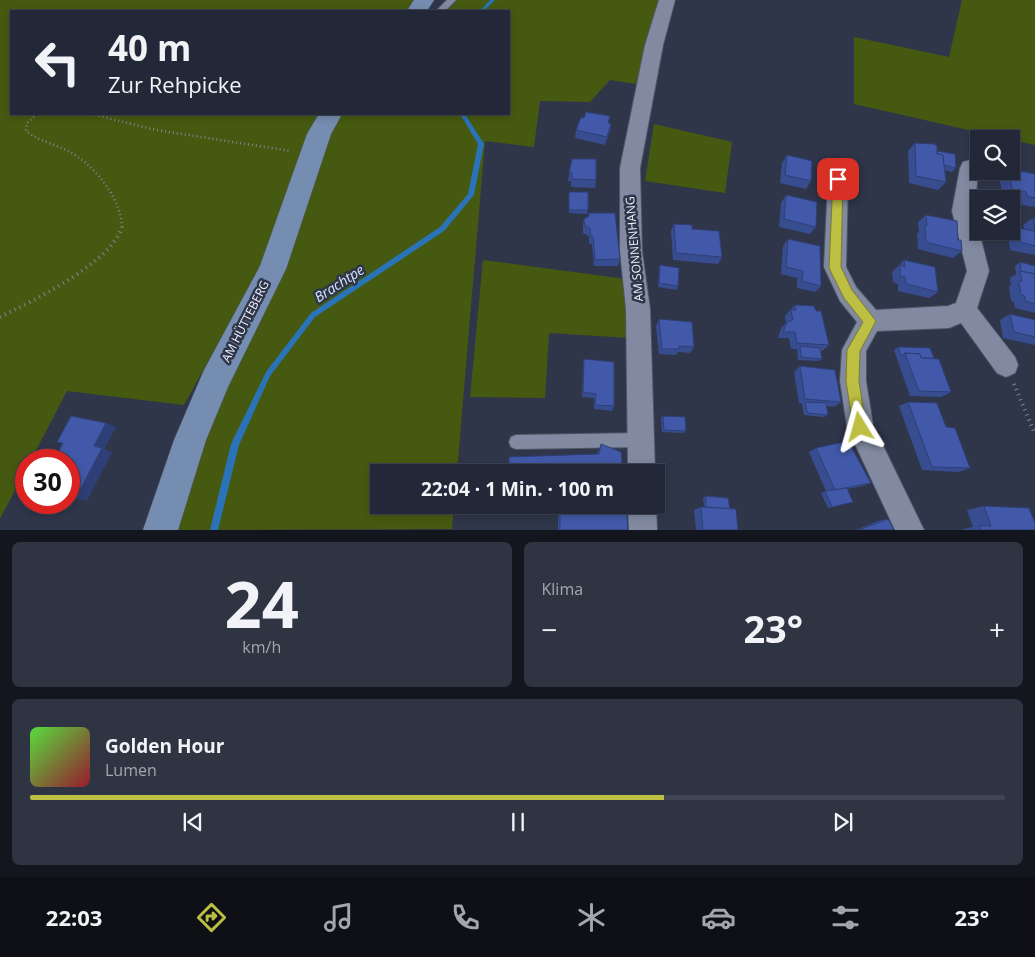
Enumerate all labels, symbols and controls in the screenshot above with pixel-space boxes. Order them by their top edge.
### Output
text: 40 m [108,24,191,71]
icon: left [25,30,90,95]
text: Zur Rehpicke [108,69,242,99]
map controls [970,130,1020,240]
button: search [970,130,1020,180]
pin [817,158,859,200]
icon: arrive [824,165,852,193]
button: layers [970,190,1020,240]
street label: AM SONNENHANG [621,196,647,302]
water label: Brachtpe [310,260,368,306]
street label: AM HÜTTEBERG [217,277,273,365]
position arrow [833,400,885,452]
speed limit sign: 30 [15,449,80,514]
text: 22:04 · 1 Min. · 100 m [421,476,614,502]
text: 24 [225,559,299,647]
text: Klima [542,578,583,600]
text: 23° [743,602,803,654]
text: − [542,610,558,648]
text: + [989,610,1005,648]
text: km/h [242,636,281,658]
text: Golden Hour [105,733,224,759]
text: Lumen [105,759,157,781]
icon: previous [179,808,207,836]
icon: pause [504,808,532,836]
icon: next [829,808,857,836]
icon: directions [194,900,229,935]
icon: music [321,900,356,935]
icon: phone [448,900,483,935]
icon: climate [574,900,609,935]
icon: car [701,900,736,935]
icon: filters [828,900,863,935]
text: 22:03 [46,902,102,932]
text: 23° [954,902,989,932]

